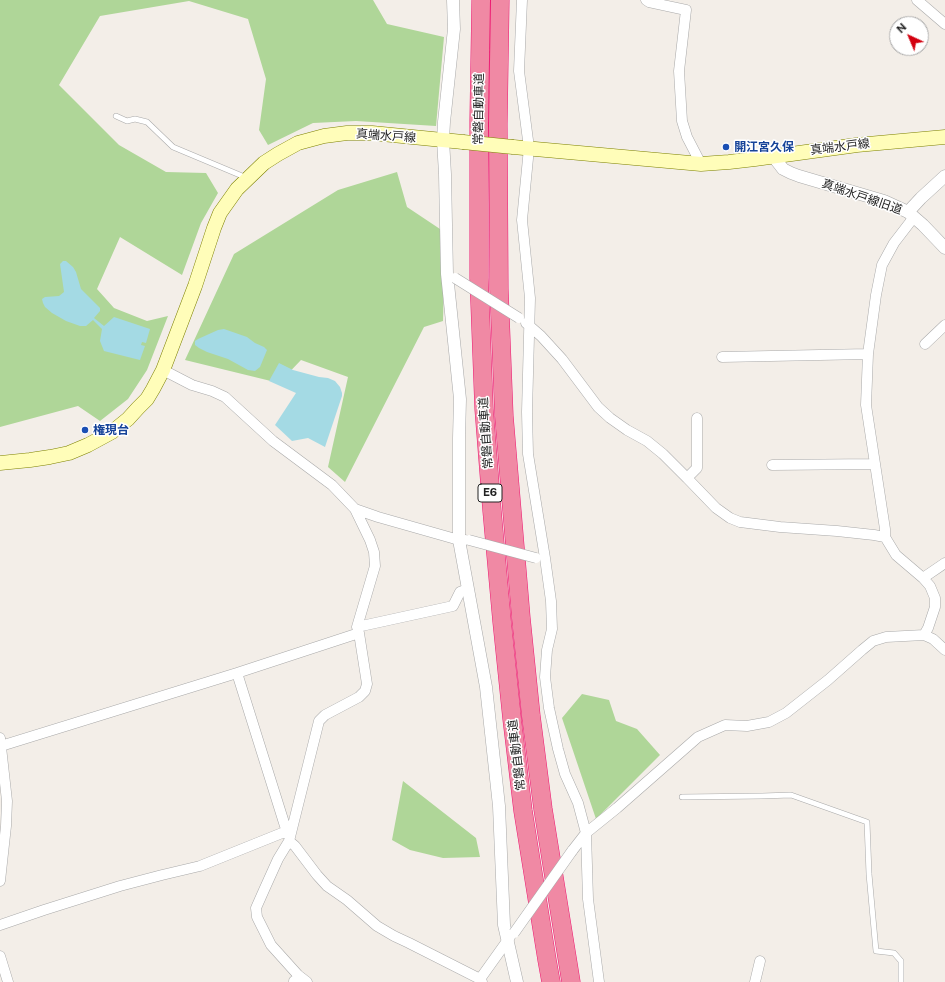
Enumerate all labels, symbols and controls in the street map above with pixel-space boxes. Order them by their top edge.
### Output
north arrow [889,16,929,56]
text: N [894,21,909,35]
street label: 常磐自動車道 [471,73,487,145]
street label: 真端水戸線 [356,127,416,145]
street label: 真端水戸線 [809,136,871,158]
place label: 開江宮久保 [734,140,794,154]
marker: 開江宮久保 [721,142,731,152]
street label: 真端水戸線旧道 [820,177,904,217]
street label: 常磐自動車道 [476,397,496,469]
place label: 権現台 [93,423,129,437]
marker: 権現台 [80,425,90,435]
road number: E6 [478,484,502,502]
street label: 常磐自動車道 [505,718,529,792]

